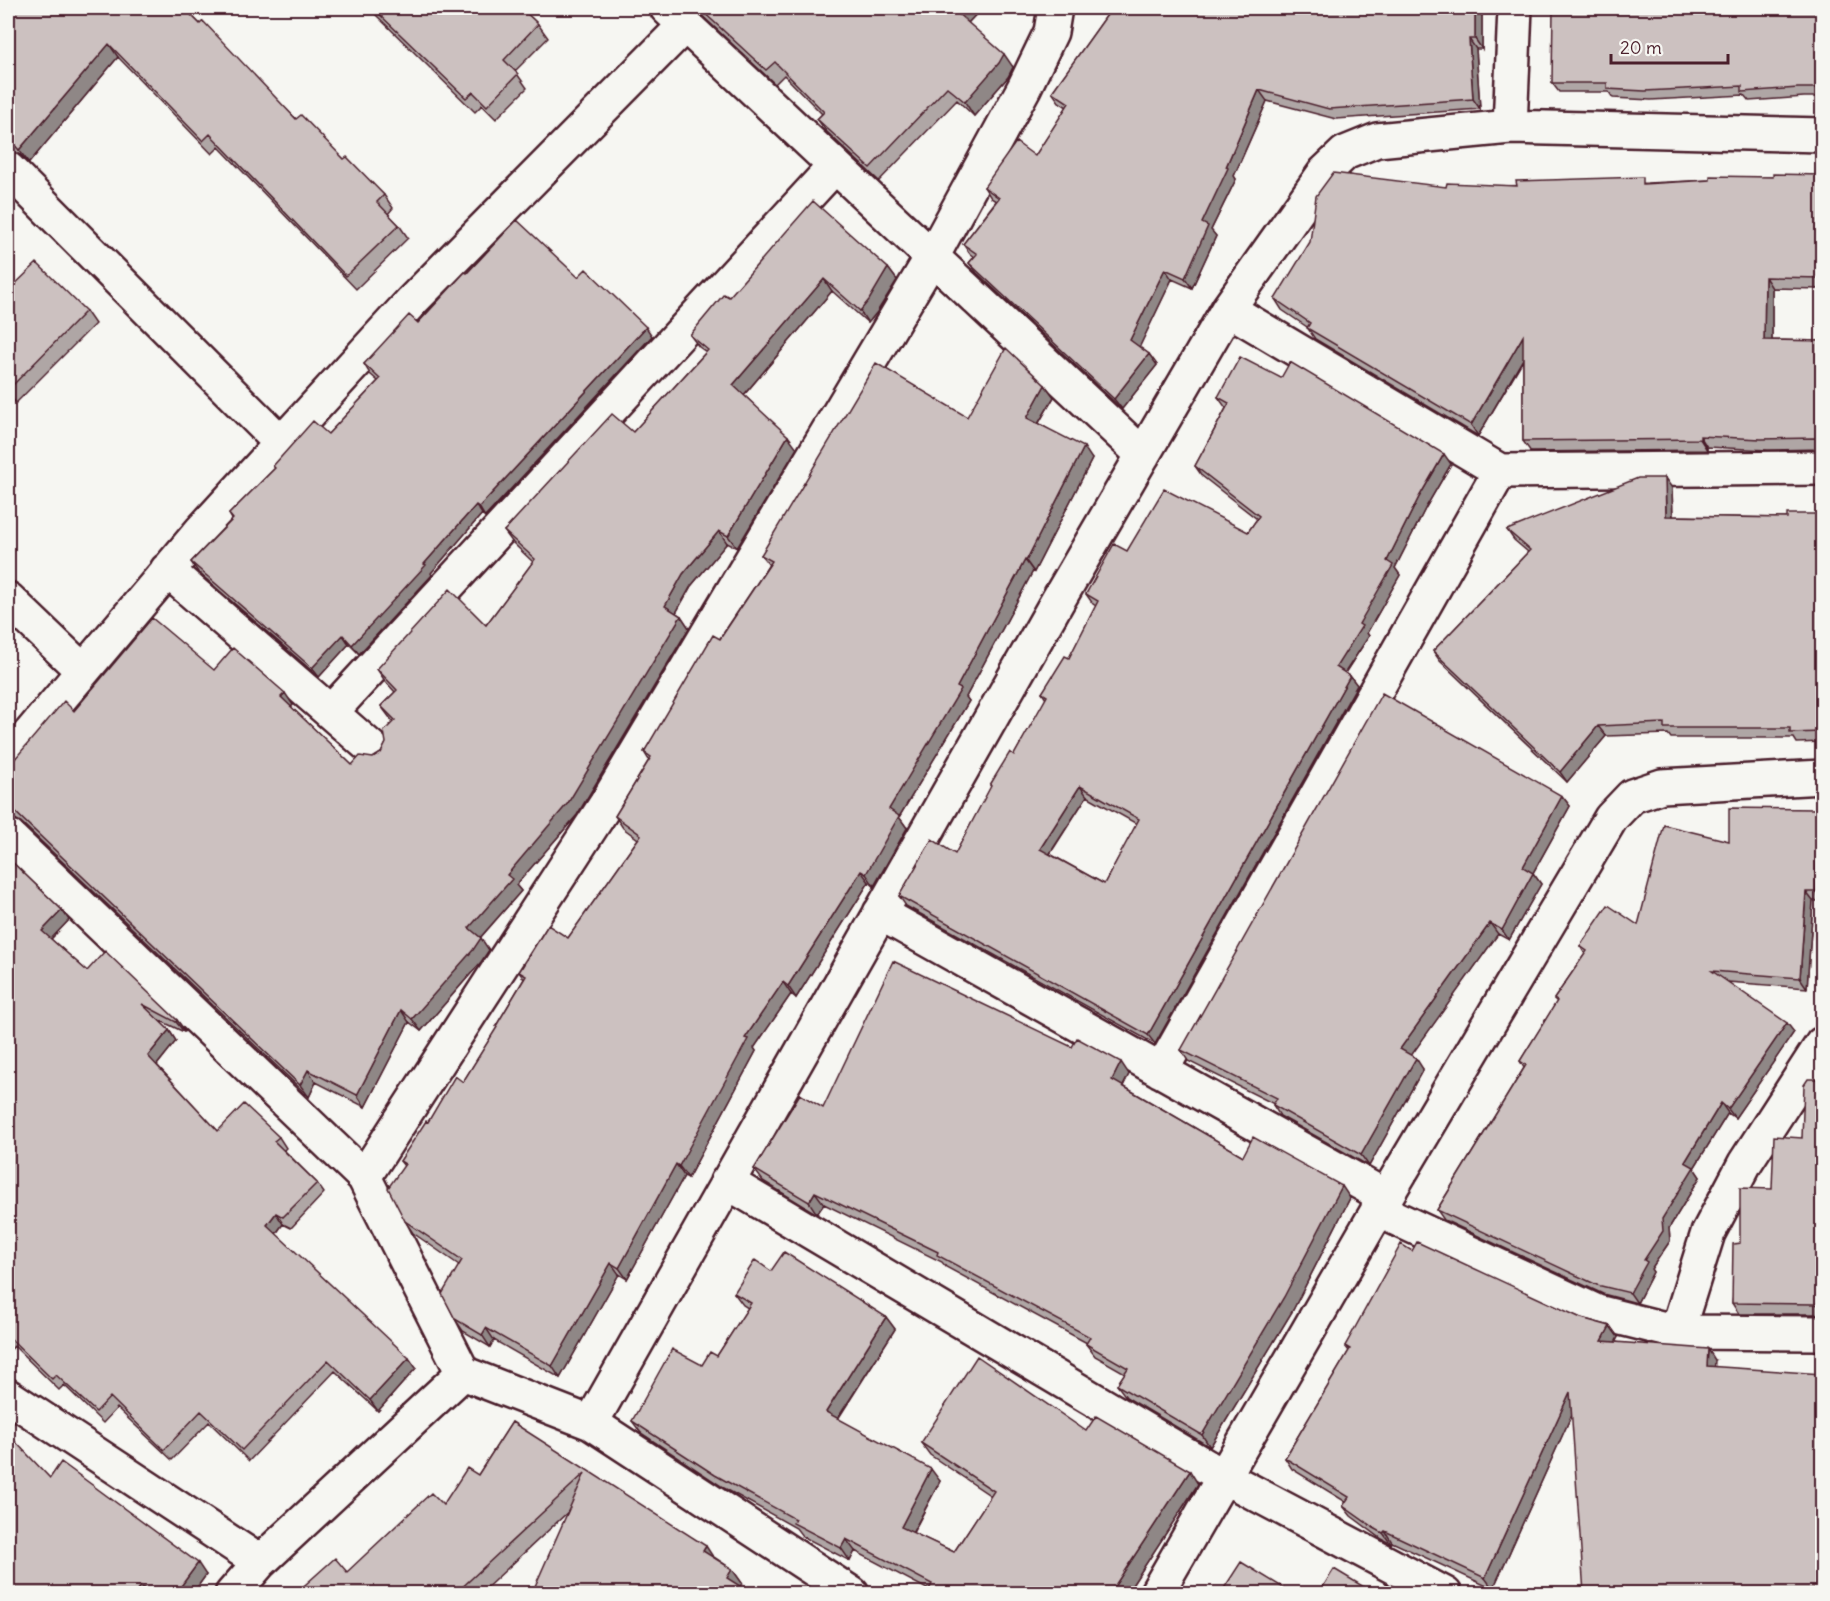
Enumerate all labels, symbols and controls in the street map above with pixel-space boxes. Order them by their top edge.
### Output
scale bar [1611,27,1728,65]
text: 20 m [1620,36,1662,59]

